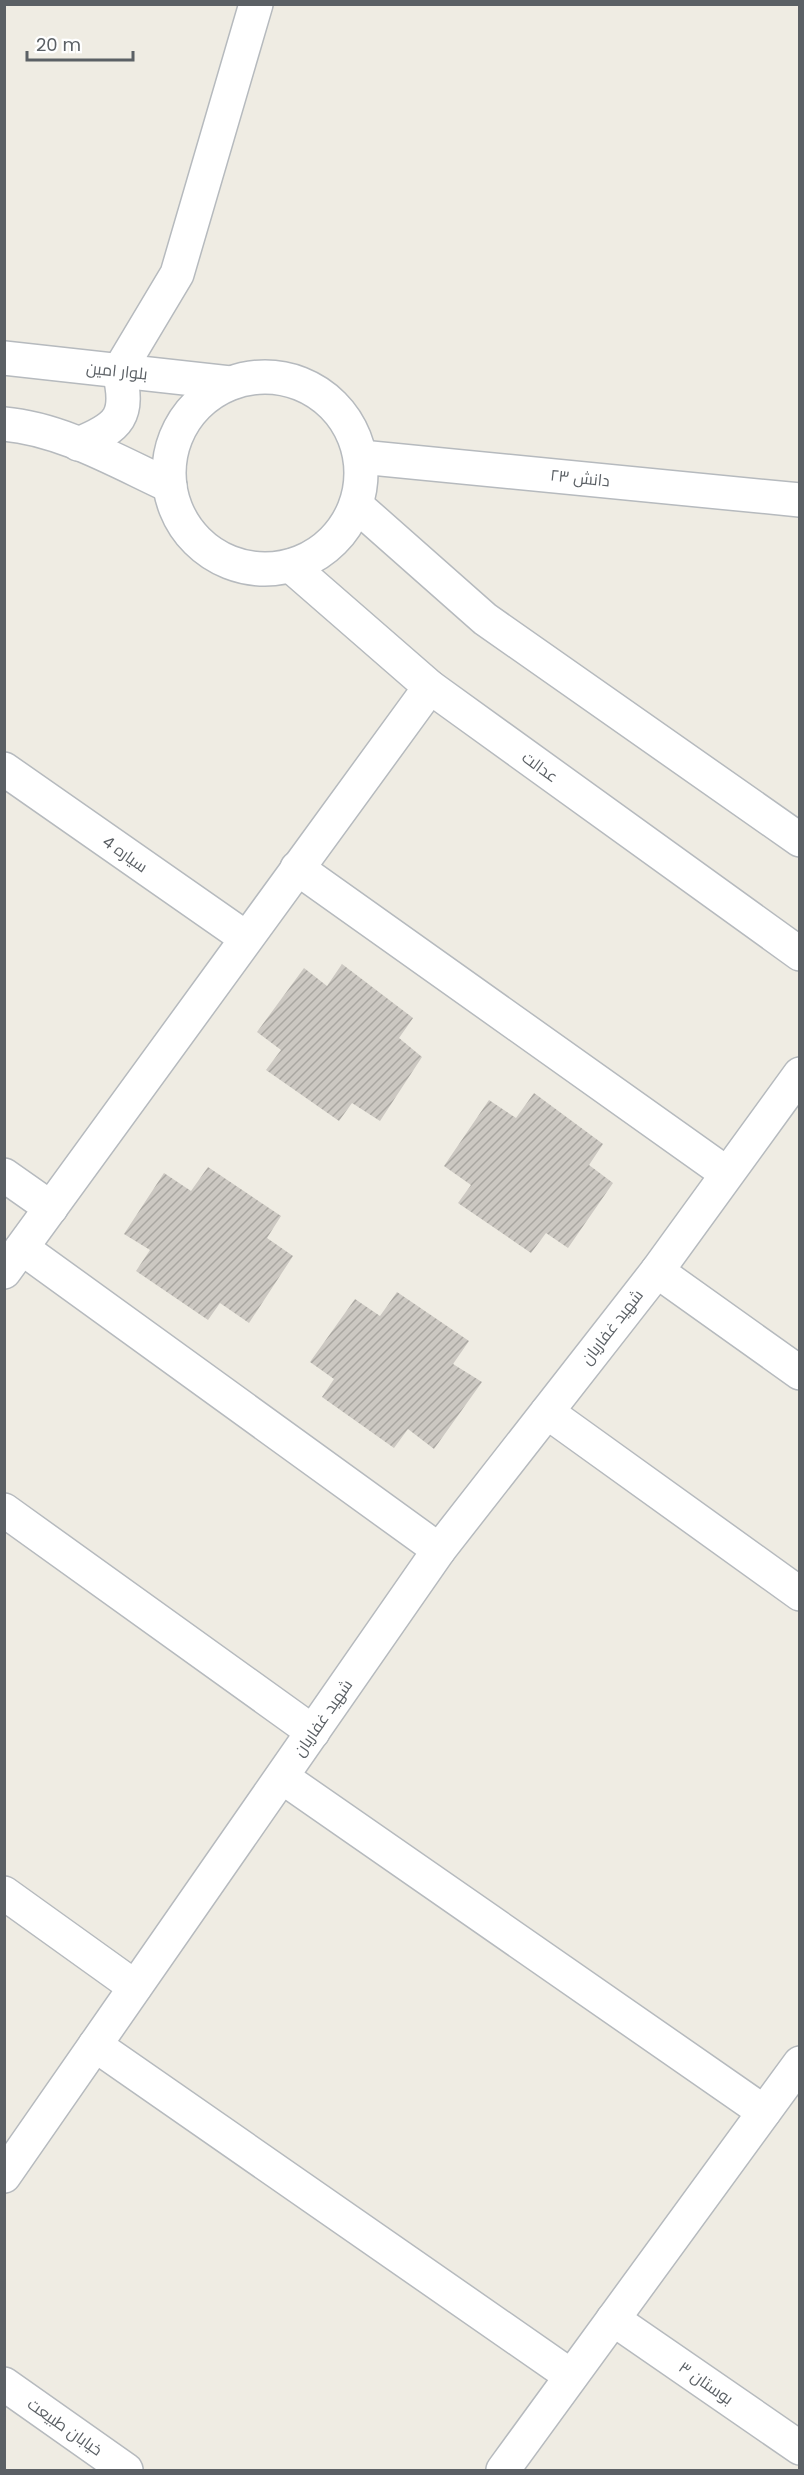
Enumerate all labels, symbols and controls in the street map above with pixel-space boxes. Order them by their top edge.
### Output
scale bar [27,24,134,62]
text: 20 m [36,32,81,57]
street label: بلوار امین [85,356,149,386]
street label: دانش ۲۳ [549,463,611,493]
street label: عدالت [517,746,563,788]
street label: سیاره 4 [98,830,152,878]
street label: شهید غفاریان [575,1285,649,1369]
street label: شهید غفاریان [288,1675,358,1761]
street label: بوستان ۳ [674,2356,738,2410]
street label: خیابان طبیعت [23,2393,107,2461]

